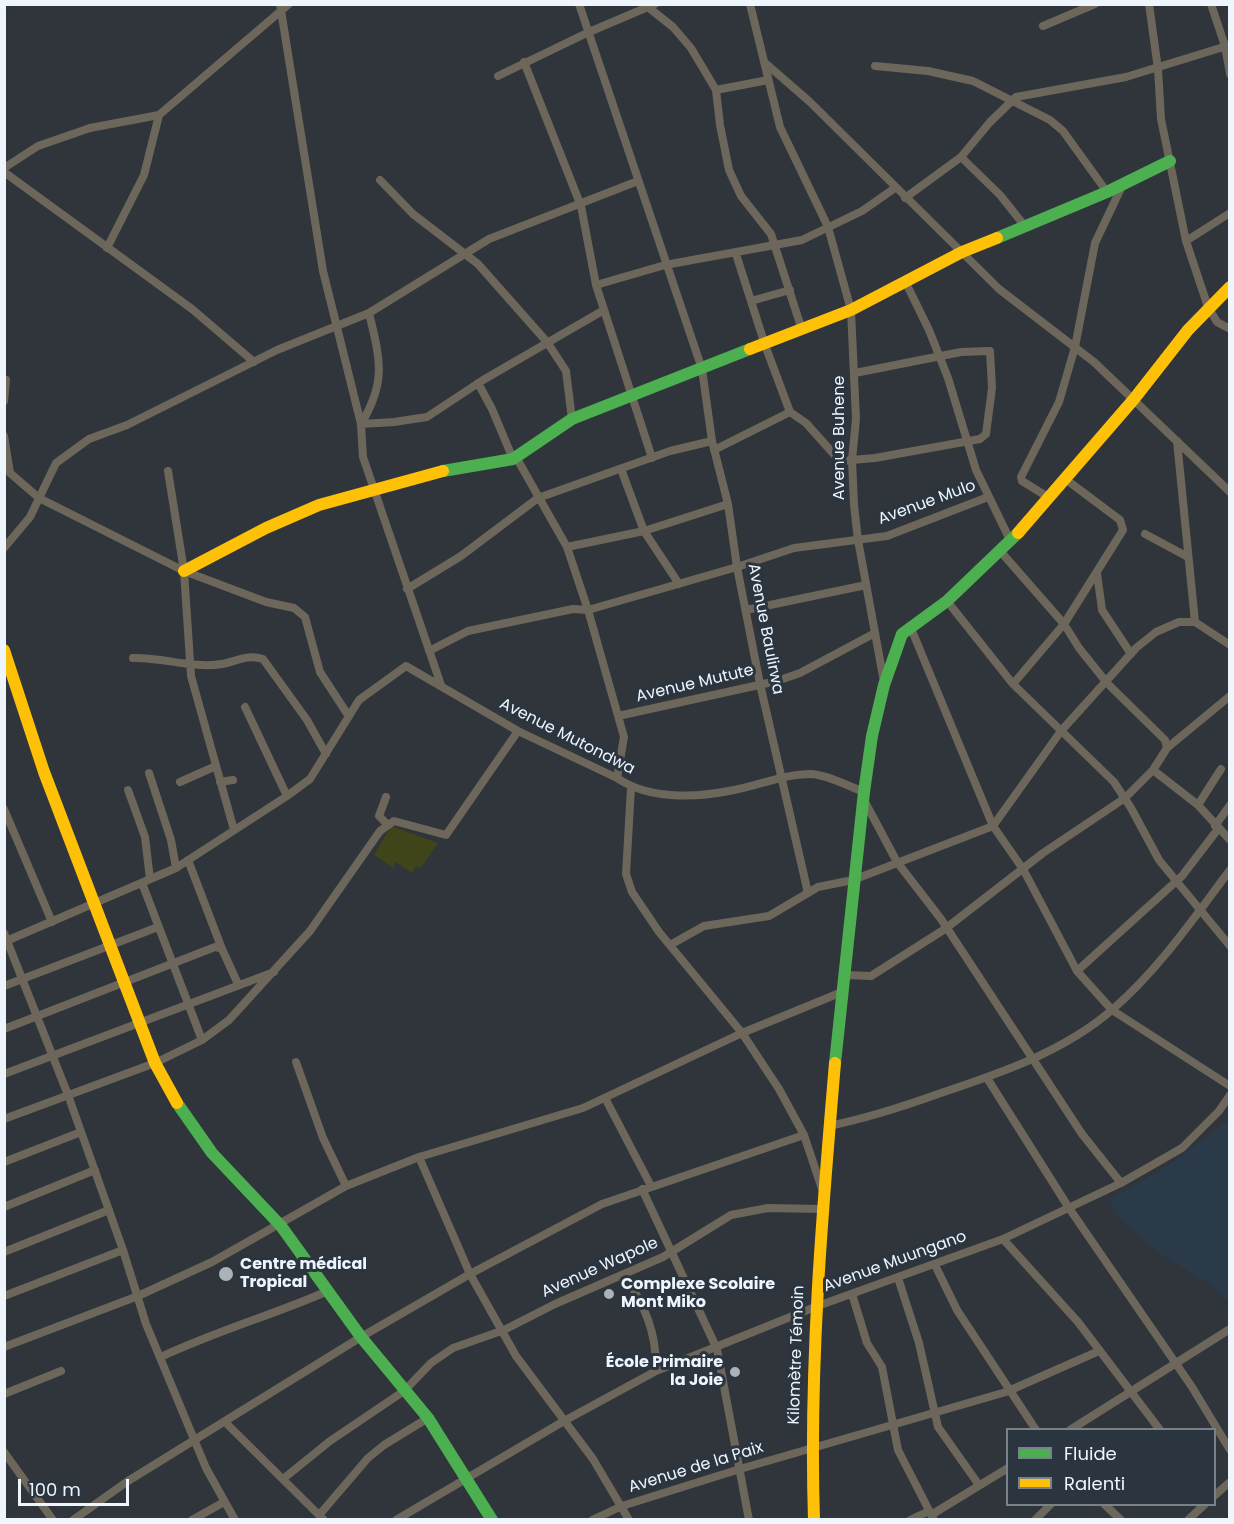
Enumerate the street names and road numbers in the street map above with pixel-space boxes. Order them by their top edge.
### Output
street label: Avenue Buhene [830,376,850,500]
street label: Avenue Mulo [876,476,978,530]
street label: Avenue Baulirwa [743,562,787,696]
street label: Avenue Mutute [634,661,756,707]
street label: Avenue Mutondwa [496,695,638,779]
street label: Avenue Muungano [821,1227,969,1297]
street label: Avenue Wapole [539,1234,661,1302]
street label: Kilomètre Témoin [785,1285,809,1425]
street label: Avenue de la Paix [626,1438,766,1498]

